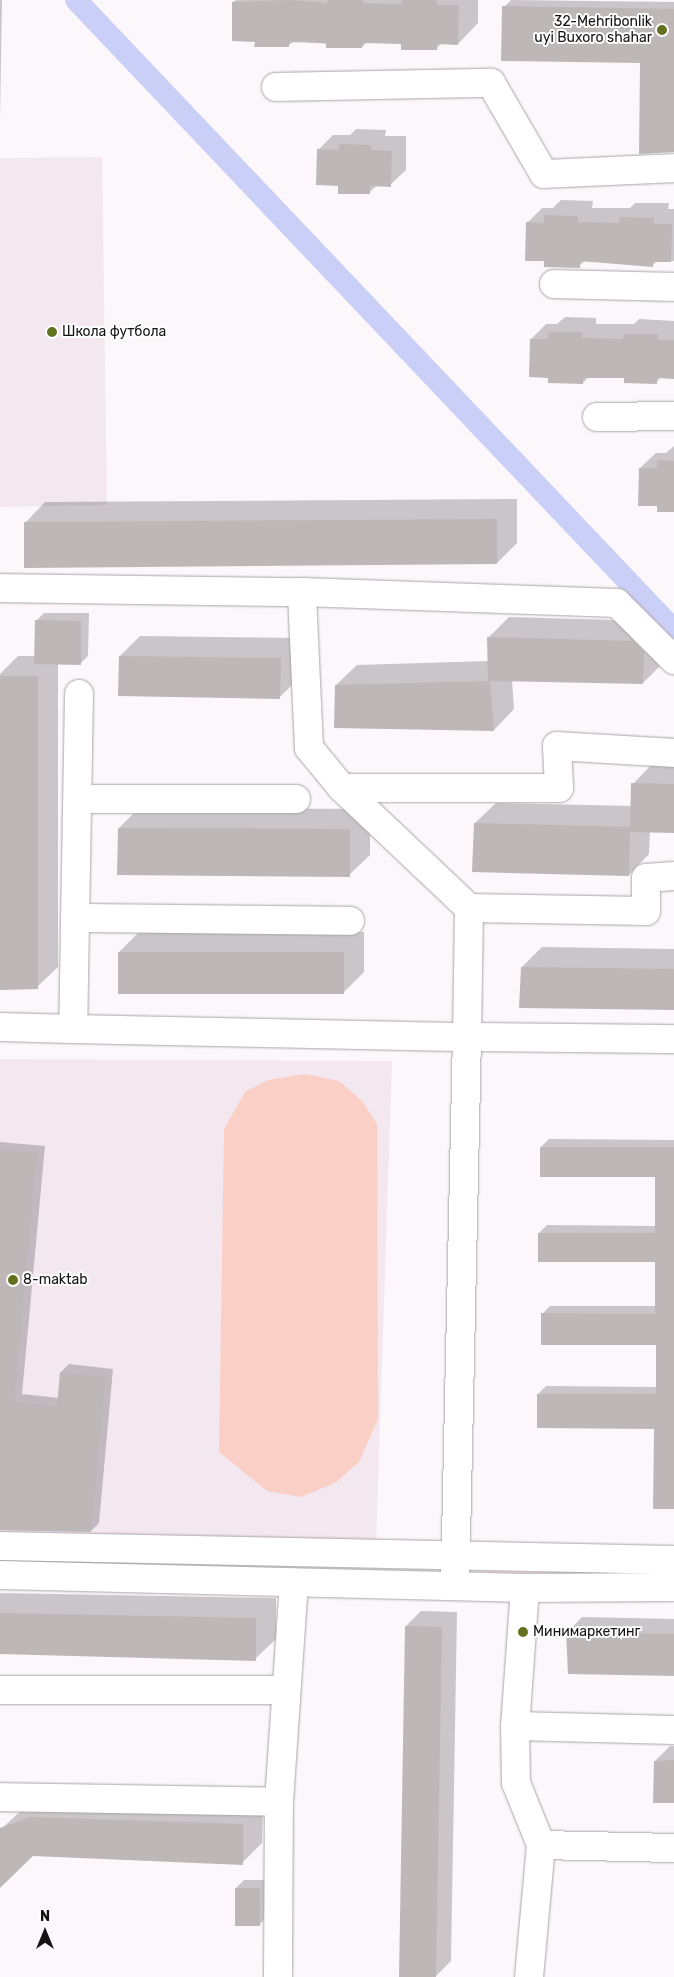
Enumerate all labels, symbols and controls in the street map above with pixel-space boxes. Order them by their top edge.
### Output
place label: 32-Mehribonlik uyi Buxoro shahar [534,14,652,46]
marker: 32-Mehribonlik uyi Buxoro shahar [656,24,668,36]
place label: Школа футбола [62,324,166,340]
marker: Школа футбола [46,326,58,338]
place label: 8-maktab [23,1272,88,1288]
marker: 8-maktab [7,1274,19,1286]
place label: Минимаркетинг [533,1624,641,1640]
marker: Минимаркетинг [517,1626,529,1638]
north arrow [20,1907,70,1957]
text: N [40,1908,50,1925]

